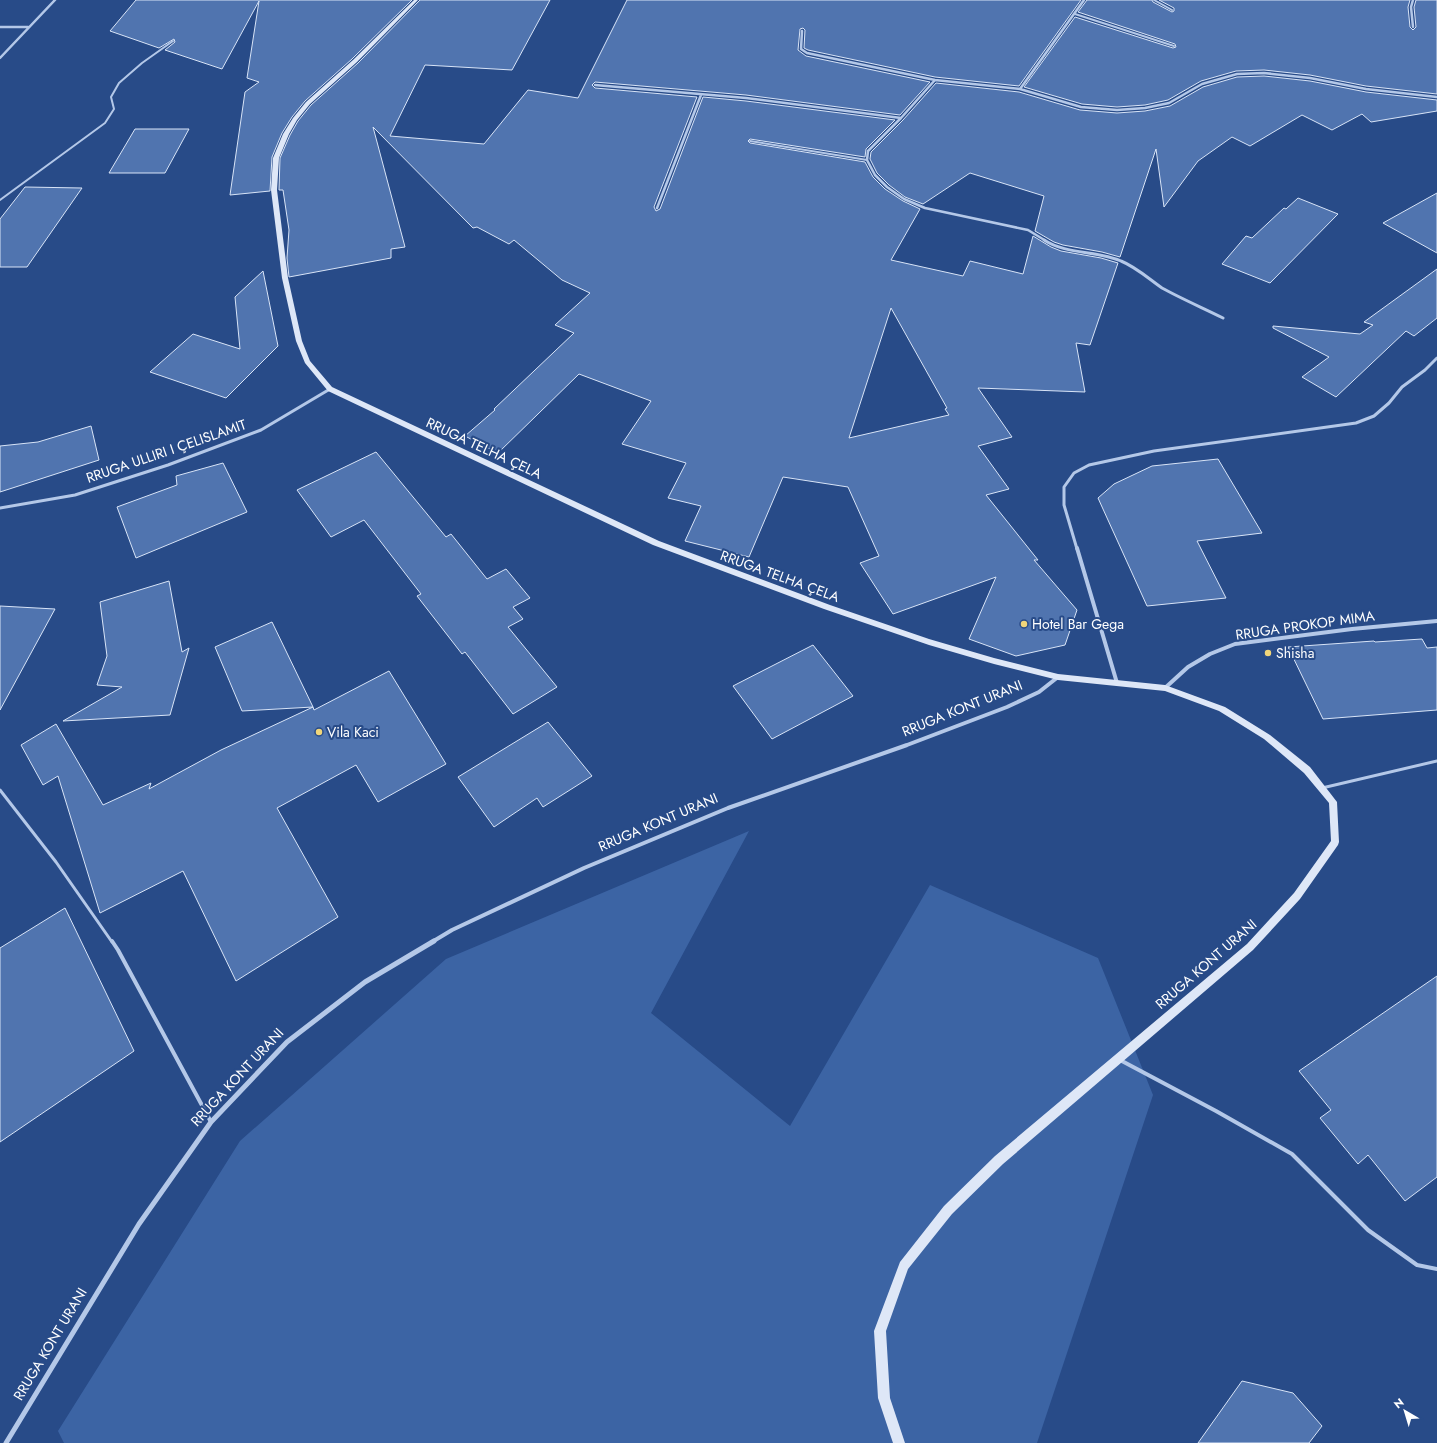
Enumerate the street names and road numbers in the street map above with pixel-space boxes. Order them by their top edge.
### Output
street label: RRUGA TELHA ÇELA [423,412,546,484]
street label: RRUGA ULLIRI I ÇELISLAMIT [83,414,249,488]
street label: RRUGA TELHA ÇELA [718,545,843,607]
street label: RRUGA PROKOP MIMA [1234,605,1377,645]
street label: RRUGA KONT URANI [899,675,1025,741]
street label: RRUGA KONT URANI [595,788,721,856]
street label: RRUGA KONT URANI [1151,914,1261,1014]
street label: RRUGA KONT URANI [186,1023,288,1131]
street label: RRUGA KONT URANI [8,1284,92,1404]

